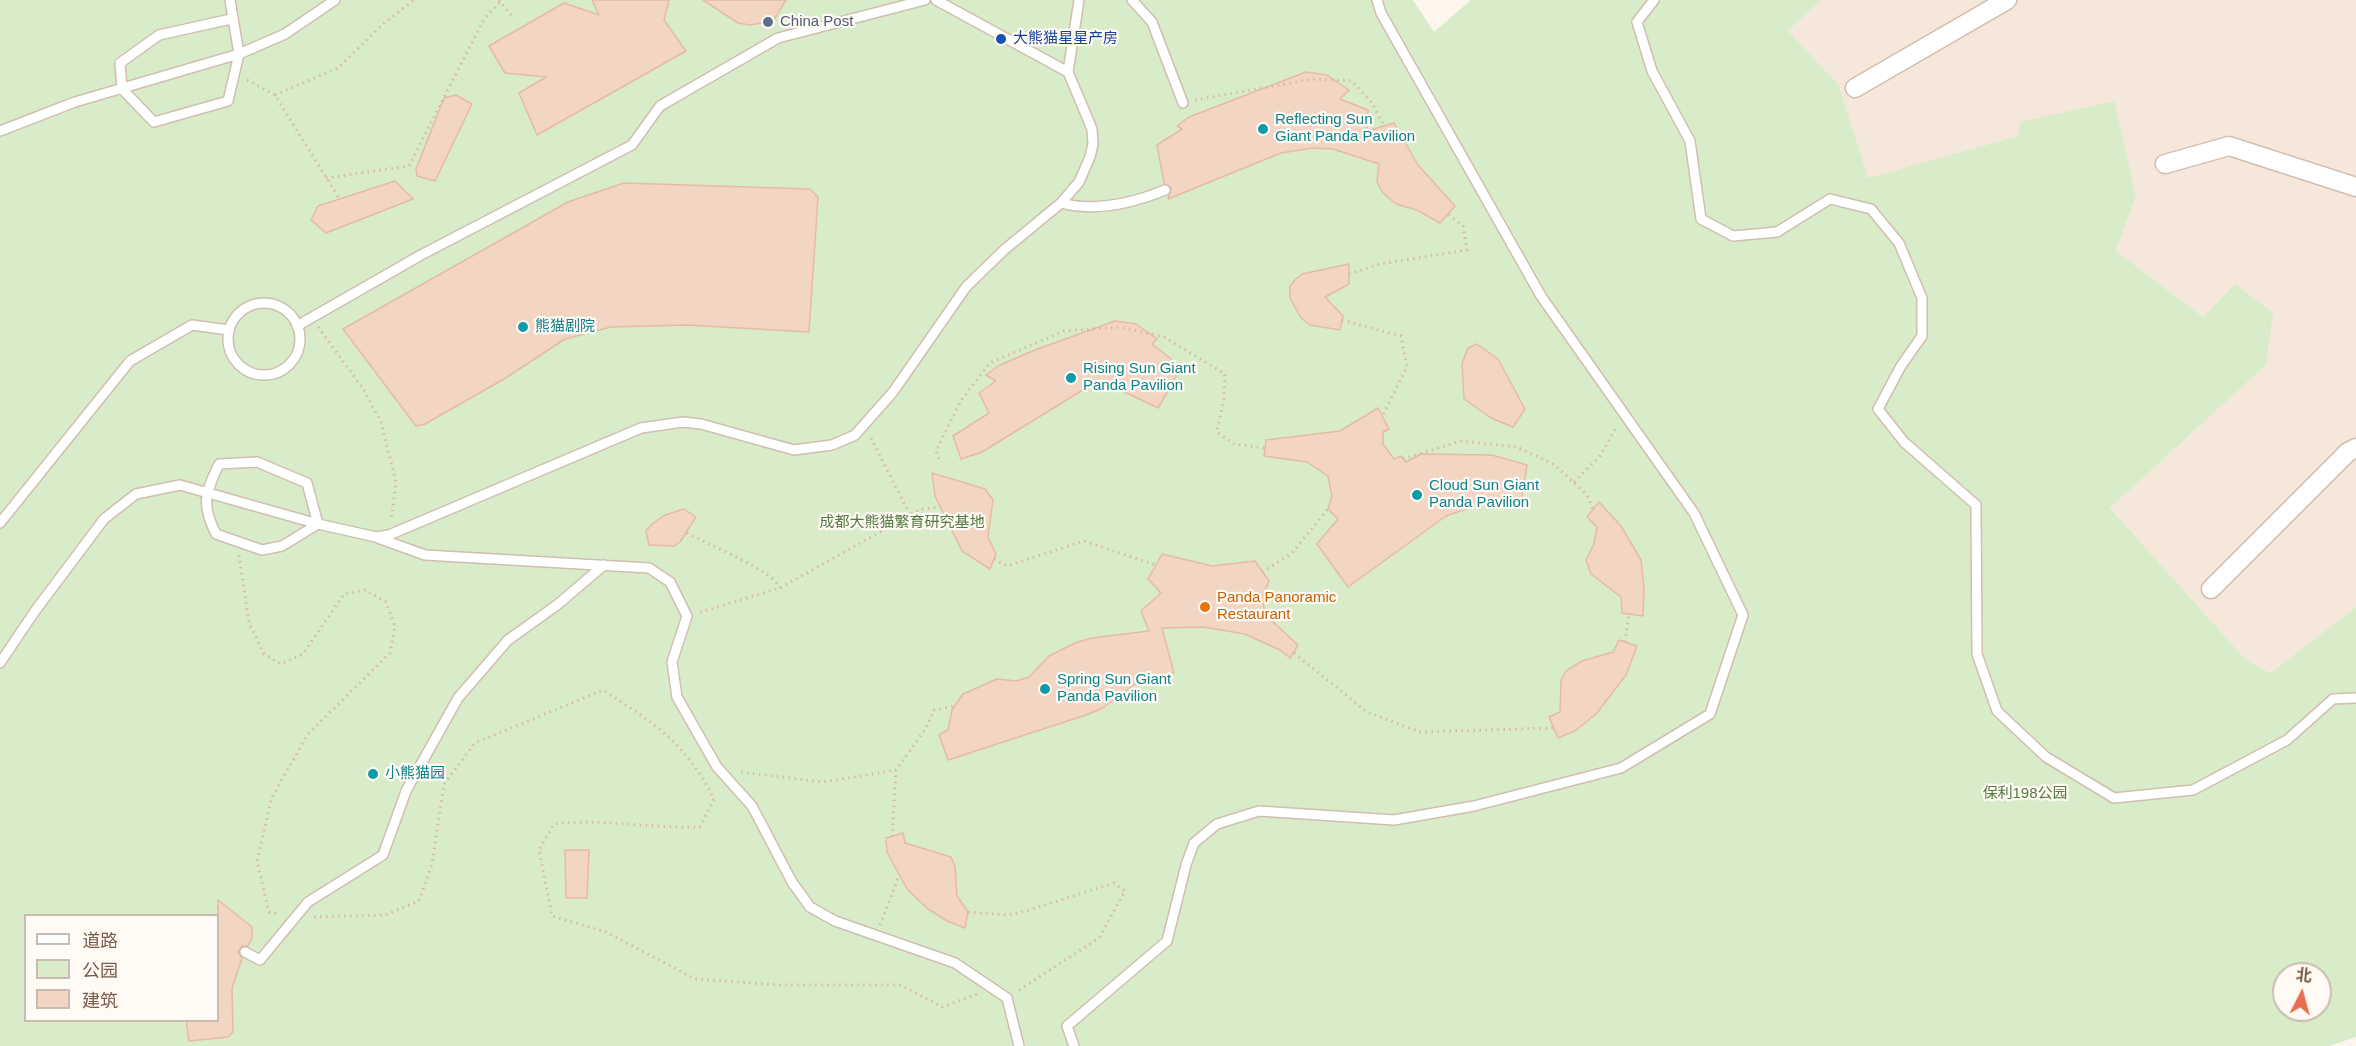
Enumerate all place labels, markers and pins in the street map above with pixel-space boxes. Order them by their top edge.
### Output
place label: China Post [780,13,853,31]
marker: China Post [761,15,775,29]
place label: 大熊猫星星产房 [1013,30,1118,48]
marker: 大熊猫星星产房 [994,32,1008,46]
place label: Reflecting Sun Giant Panda Pavilion [1275,111,1415,146]
marker: Reflecting Sun Giant Panda Pavilion [1256,122,1270,136]
place label: 熊猫剧院 [535,318,595,336]
marker: 熊猫剧院 [516,320,530,334]
place label: Rising Sun Giant Panda Pavilion [1083,360,1196,395]
marker: Rising Sun Giant Panda Pavilion [1064,371,1078,385]
place label: Cloud Sun Giant Panda Pavilion [1429,477,1539,512]
marker: Cloud Sun Giant Panda Pavilion [1410,488,1424,502]
place label: Panda Panoramic Restaurant [1217,589,1336,624]
marker: Panda Panoramic Restaurant [1198,600,1212,614]
place label: Spring Sun Giant Panda Pavilion [1057,671,1171,706]
marker: Spring Sun Giant Panda Pavilion [1038,682,1052,696]
place label: 小熊猫园 [385,765,445,783]
marker: 小熊猫园 [366,767,380,781]

